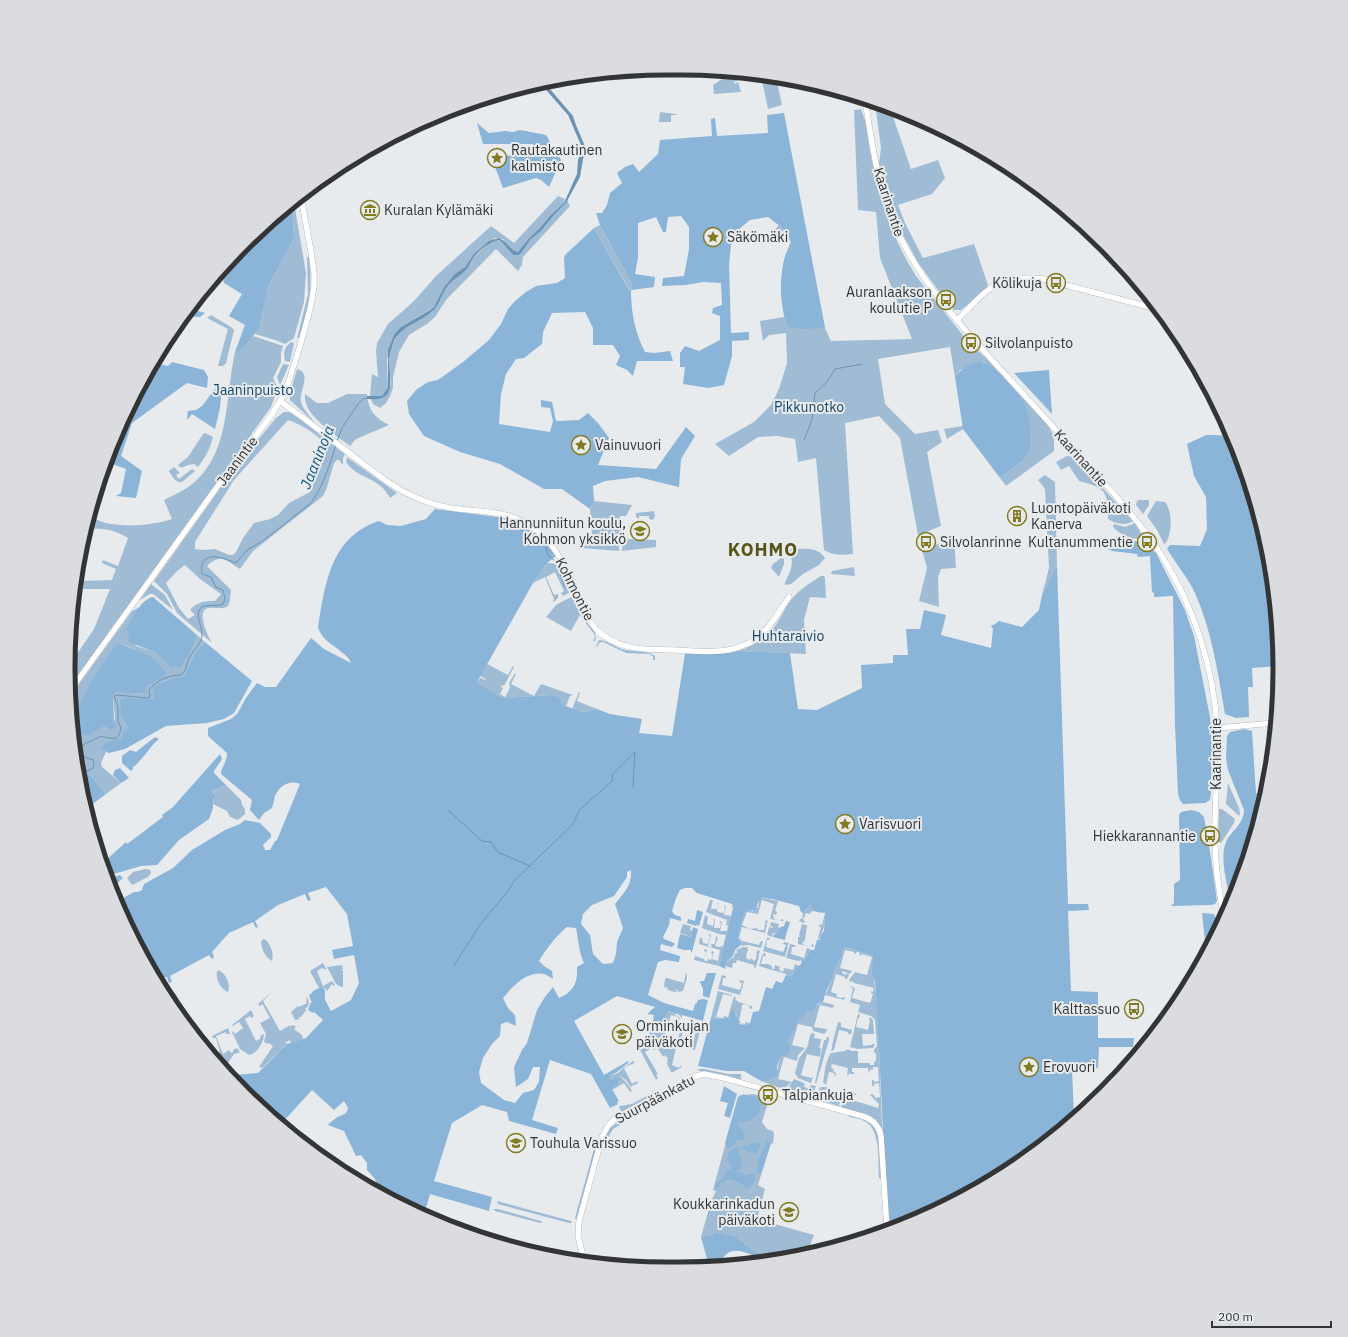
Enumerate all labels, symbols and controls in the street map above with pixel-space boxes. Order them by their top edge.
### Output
place label: Rautakautinen kalmisto [511,141,602,175]
place icon: Rautakautinen kalmisto [486,147,508,169]
street label: Kaarinantie [869,165,909,239]
museum icon: Kuralan Kylämäki [359,199,381,221]
place label: Kuralan Kylämäki [384,201,493,219]
place icon: Säkömäki [702,226,724,248]
place label: Säkömäki [727,228,788,246]
bus stop icon: Kölikuja [1045,272,1067,294]
place label: Kölikuja [992,274,1043,292]
place label: Auranlaakson koulutie P [846,283,932,317]
bus stop icon: Auranlaakson koulutie P [935,289,957,311]
bus stop icon: Silvolanpuisto [960,332,982,354]
place label: Silvolanpuisto [985,334,1073,352]
park label: Jaaninpuisto [213,381,293,399]
park label: Pikkunotko [774,398,844,416]
water label: Jaaninoja [296,422,338,491]
street label: Kaarinantie [1050,425,1112,491]
street label: Jaanintie [212,432,262,489]
place icon: Vainuvuori [570,434,592,456]
place label: Vainuvuori [595,436,661,454]
place label: Luontopäiväkoti Kanerva [1031,499,1131,533]
building icon: Luontopäiväkoti Kanerva [1006,505,1028,527]
place label: Hannunniitun koulu, Kohmon yksikkö [499,514,626,548]
school or university icon: Hannunniitun koulu, Kohmon yksikkö [629,520,651,542]
bus stop icon: Silvolanrinne [915,531,937,553]
bus stop icon: Kultanummentie [1136,531,1158,553]
place label: Silvolanrinne [940,533,1022,551]
place label: Kultanummentie [1028,533,1133,551]
district label: KOHMO [728,538,798,561]
street label: Kohmontie [551,554,599,624]
park label: Huhtaraivio [752,627,824,645]
street label: Kaarinantie [1207,718,1225,790]
place icon: Varisvuori [834,813,856,835]
place label: Varisvuori [859,815,921,833]
bus stop icon: Hiekkarannantie [1199,825,1221,847]
place label: Hiekkarannantie [1093,827,1196,845]
bus stop icon: Kalttassuo [1123,998,1145,1020]
place label: Kalttassuo [1054,1000,1120,1018]
place label: Orminkujan päiväkoti [636,1017,709,1051]
school or university icon: Orminkujan päiväkoti [611,1023,633,1045]
place icon: Erovuori [1018,1056,1040,1078]
place label: Erovuori [1043,1058,1095,1076]
street label: Suurpäänkatu [612,1070,698,1128]
bus stop icon: Talpiankuja [757,1084,779,1106]
place label: Talpiankuja [782,1086,854,1104]
school or university icon: Touhula Varissuo [505,1132,527,1154]
place label: Touhula Varissuo [530,1134,637,1152]
place label: Koukkarinkadun päiväkoti [673,1195,775,1229]
school or university icon: Koukkarinkadun päiväkoti [778,1201,800,1223]
scale bar [1212,1303,1331,1329]
text: 200 m [1218,1309,1253,1324]

